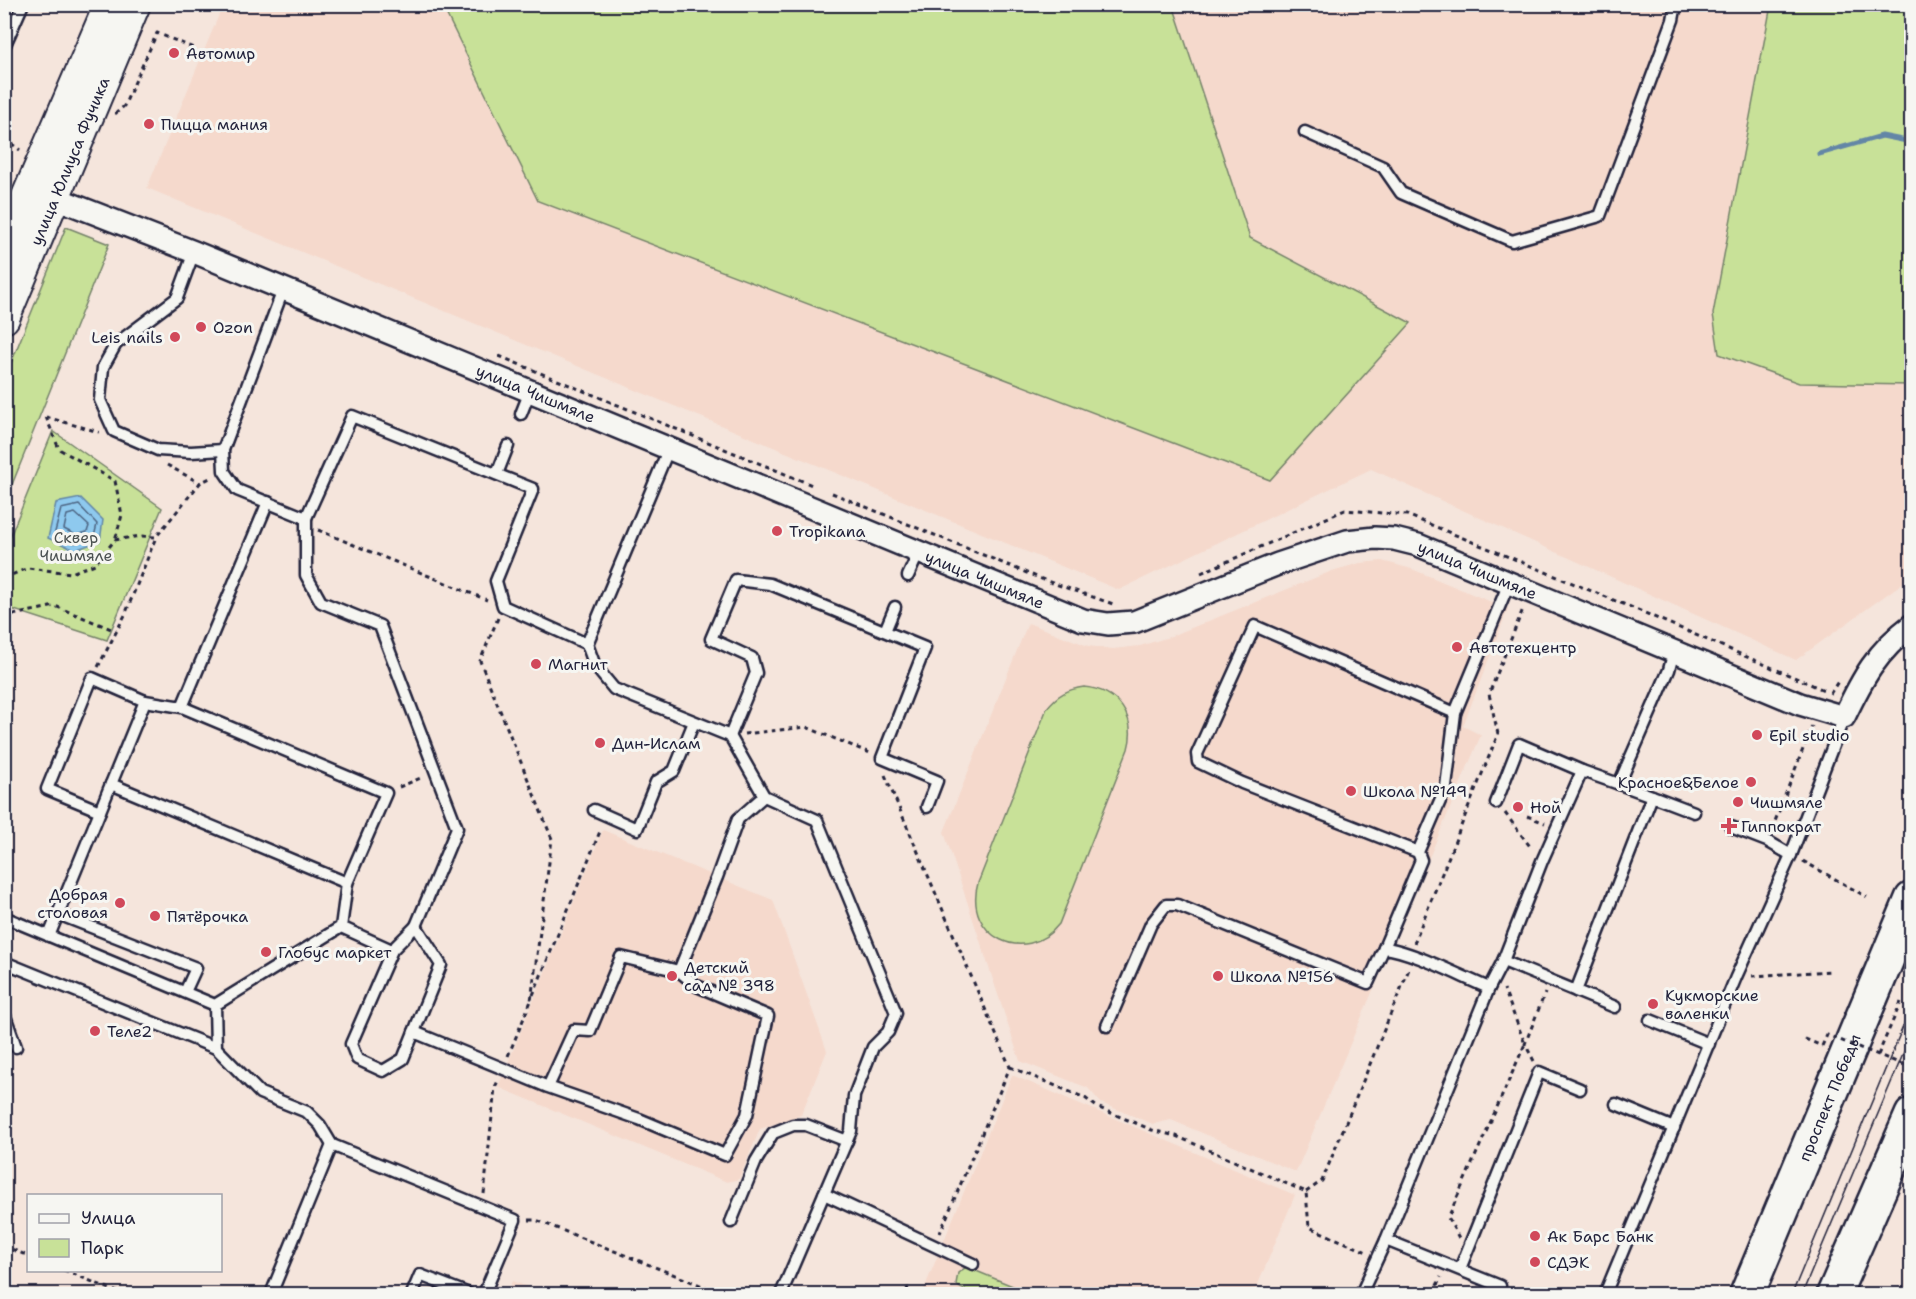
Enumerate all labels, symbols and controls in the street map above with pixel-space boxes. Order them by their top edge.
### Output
place label: Автомир [186,43,255,64]
marker: Автомир [167,46,181,60]
street label: улица Юлиуса Фучика [25,74,114,249]
place label: Пицца мания [161,114,268,135]
marker: Пицца мания [142,117,156,131]
place label: Ozon [213,317,253,338]
marker: Ozon [194,320,208,334]
place label: Leis nails [91,327,163,348]
marker: Leis nails [168,330,182,344]
street label: улица Чишмяле [473,360,598,428]
place label: Tropikana [789,521,865,542]
marker: Tropikana [770,524,784,538]
park label: Сквер Чишмяле [39,527,113,566]
street label: улица Чишмяле [1415,536,1540,604]
street label: улица Чишмяле [922,546,1047,614]
place label: Автотехцентр [1469,637,1576,658]
marker: Автотехцентр [1450,640,1464,654]
place label: Магнит [548,654,609,675]
marker: Магнит [529,657,543,671]
place label: Epil studio [1769,725,1850,746]
marker: Epil studio [1750,728,1764,742]
place label: Дин-Ислам [612,733,700,754]
marker: Дин-Ислам [593,736,607,750]
place label: Красное&Белое [1618,772,1739,793]
marker: Красное&Белое [1744,775,1758,789]
place label: Школа №149 [1363,781,1467,802]
marker: Школа №149 [1344,784,1358,798]
place label: Чишмяле [1750,792,1823,813]
marker: Чишмяле [1731,795,1745,809]
place label: Ной [1530,797,1562,818]
marker: Ной [1511,800,1525,814]
place label: Гиппократ [1741,816,1822,837]
marker: Гиппократ [1722,819,1736,833]
place label: Добрая столовая [37,884,108,923]
marker: Добрая столовая [113,896,127,910]
place label: Пятёрочка [167,906,248,927]
marker: Пятёрочка [148,909,162,923]
place label: Глобус маркет [278,942,392,963]
marker: Глобус маркет [259,945,273,959]
place label: Детский сад № 398 [684,957,775,996]
place label: Школа №156 [1230,966,1334,987]
marker: Детский сад № 398 [665,969,679,983]
marker: Школа №156 [1211,969,1225,983]
place label: Кукморские валенки [1665,985,1759,1024]
marker: Кукморские валенки [1646,997,1660,1011]
place label: Теле2 [107,1021,152,1042]
marker: Теле2 [88,1024,102,1038]
street label: проспект Победы [1794,1031,1865,1164]
legend [27,1194,222,1272]
text: Улица [81,1206,135,1230]
place label: Ак Барс Банк [1547,1226,1654,1247]
marker: Ак Барс Банк [1528,1229,1542,1243]
text: Парк [81,1236,124,1260]
place label: СДЭК [1547,1252,1590,1273]
marker: СДЭК [1528,1255,1542,1269]

